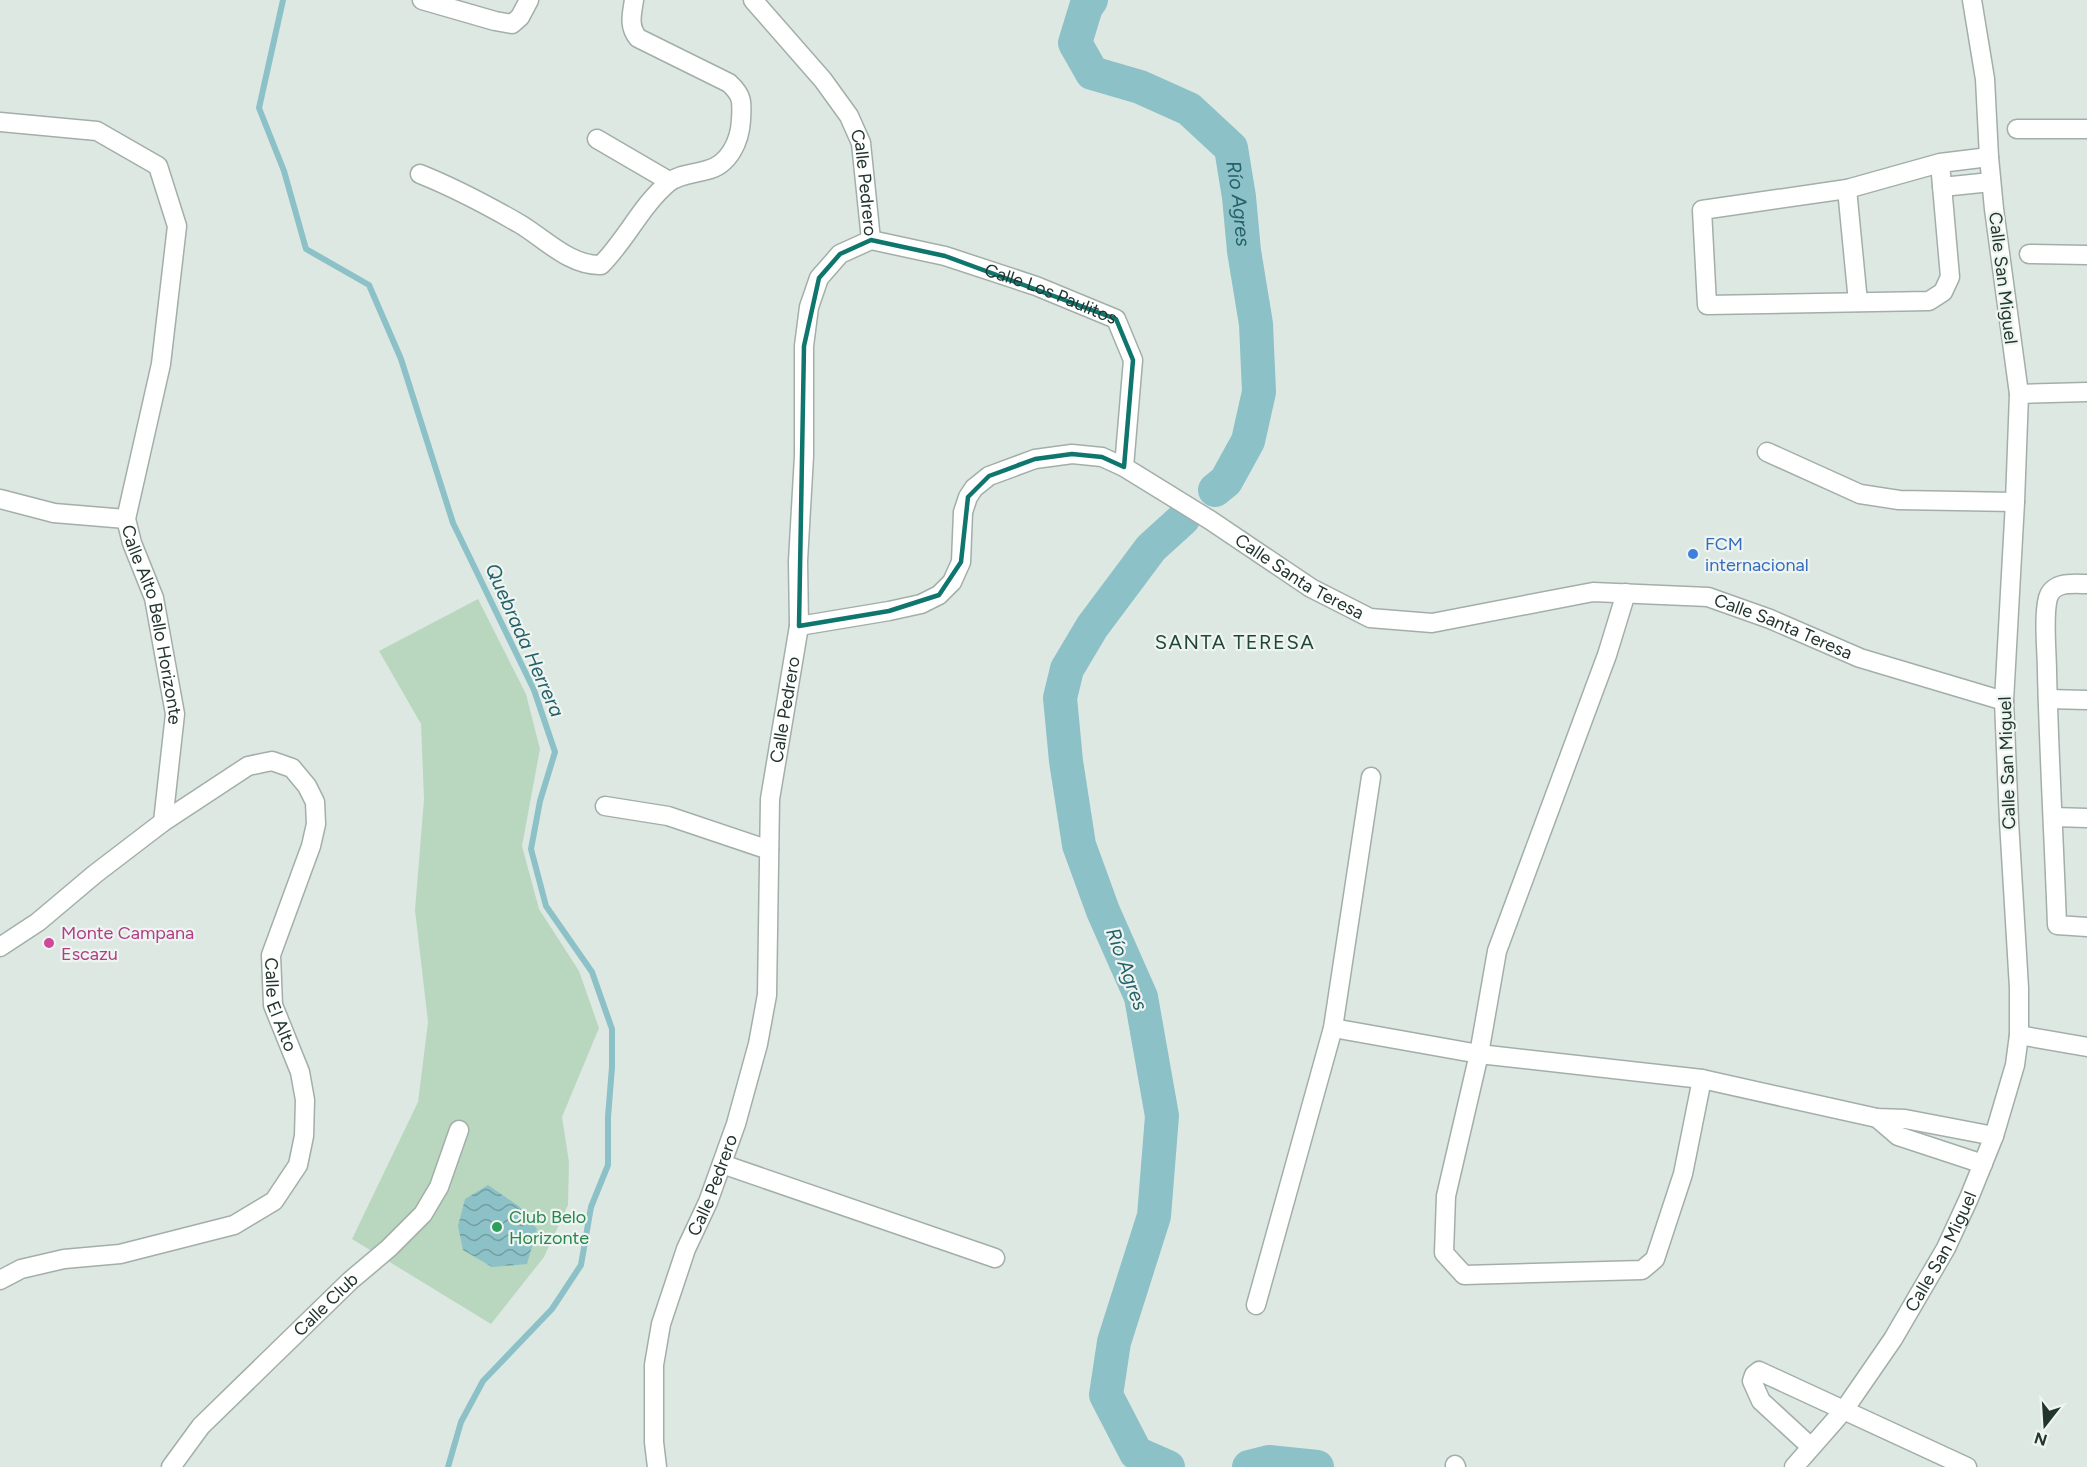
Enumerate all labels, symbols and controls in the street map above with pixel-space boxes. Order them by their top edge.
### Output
street label: Calle Pedrero [845,126,882,237]
water label: Río Agres [1221,159,1256,248]
street label: Calle San Miguel [1984,211,2022,345]
street label: Calle Los Paulitos [982,259,1120,329]
street label: Calle Alto Bello Horizonte [117,523,186,726]
street label: Calle Santa Teresa [1231,529,1368,624]
place label: FCM internacional [1705,533,1809,576]
marker: FCM internacional [1686,547,1700,561]
water label: Quebrada Herrera [480,560,570,721]
street label: Calle Santa Teresa [1711,589,1856,664]
district label: SANTA TERESA [1155,630,1315,654]
street label: Calle Pedrero [765,655,805,764]
street label: Calle San Miguel [1994,696,2020,830]
place label: Monte Campana Escazu [61,922,194,965]
water label: Río Agres [1101,924,1153,1014]
marker: Monte Campana Escazu [42,936,56,950]
street label: Calle El Alto [260,957,302,1055]
street label: Calle Pedrero [683,1131,742,1240]
street label: Calle San Miguel [1900,1188,1981,1316]
place label: Club Belo Horizonte [509,1206,589,1249]
marker: Club Belo Horizonte [490,1220,504,1234]
street label: Calle Club [289,1268,363,1341]
north arrow [2015,1395,2075,1455]
text: N [2032,1428,2049,1450]

